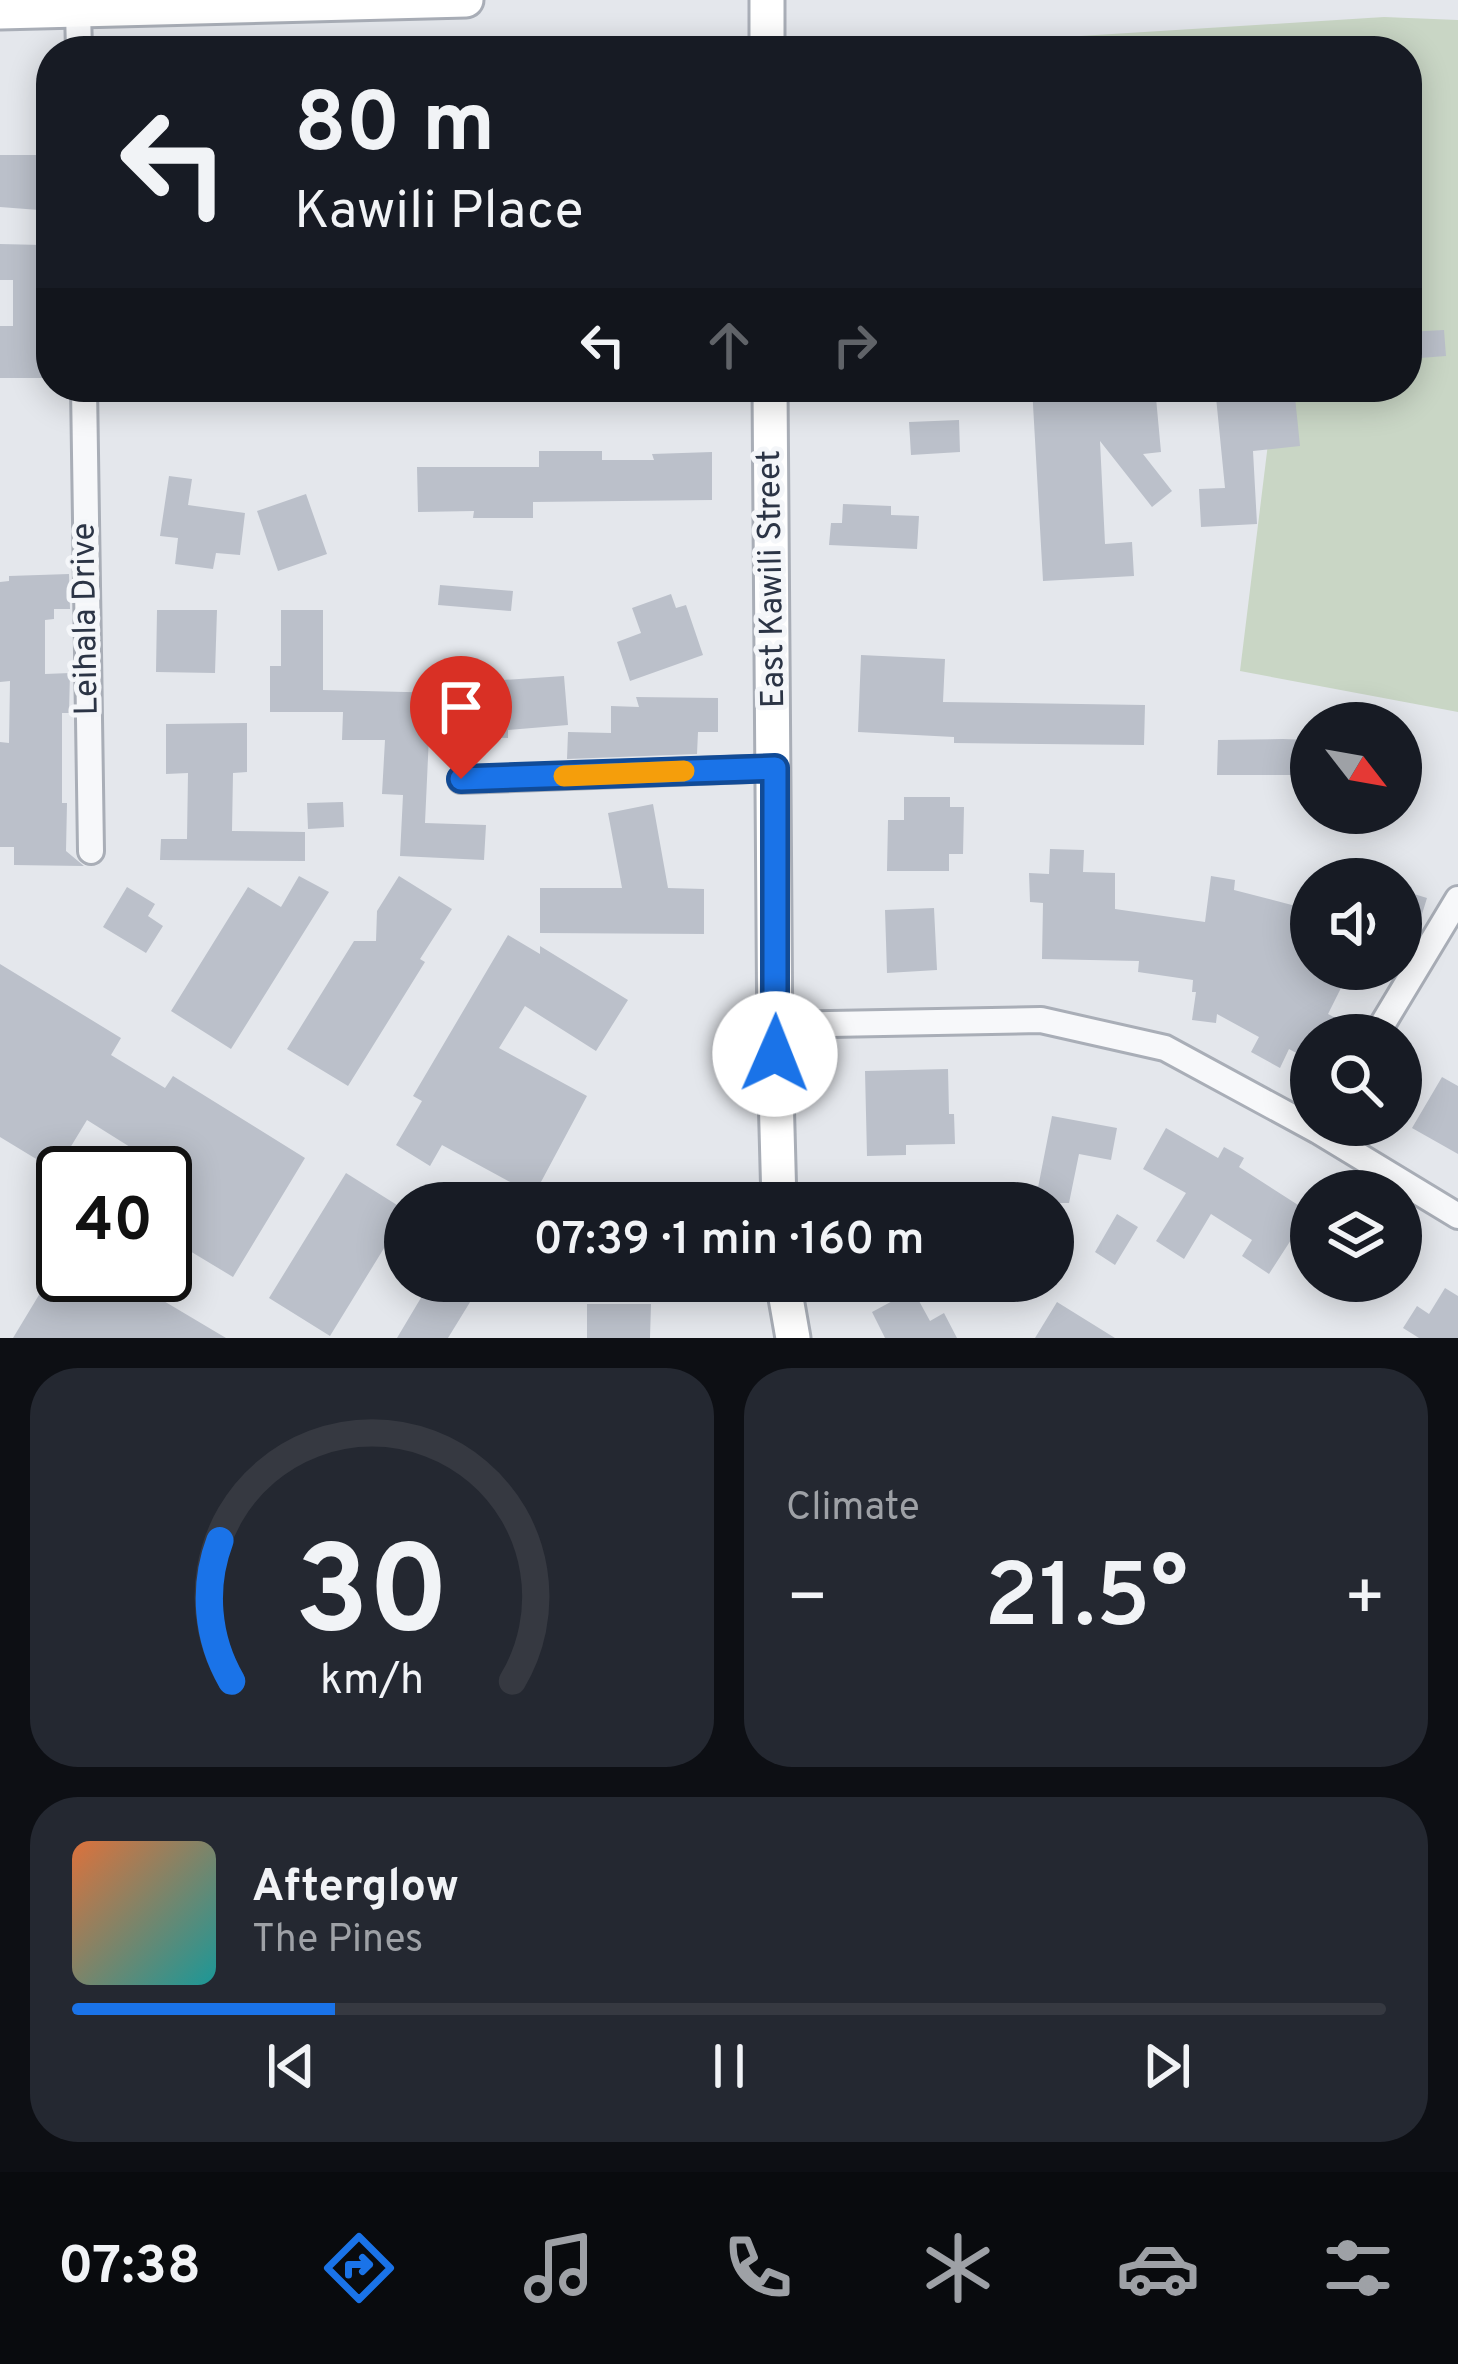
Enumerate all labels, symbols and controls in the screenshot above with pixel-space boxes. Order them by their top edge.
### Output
text: 80 m [294,75,495,181]
icon: left [96,84,252,240]
text: Kawili Place [294,179,583,248]
icon: left [570,312,636,378]
icon: ahead [696,312,762,378]
icon: right [822,312,888,378]
street label: East Kawili Street [750,450,796,708]
street label: Leihala Drive [64,522,110,716]
pin [410,656,512,779]
icon: arrive [428,674,494,740]
north arrow [1290,702,1422,834]
map controls [1290,702,1422,1302]
button: sound [1290,858,1422,990]
position arrow [712,991,838,1117]
button: search [1290,1014,1422,1146]
speed limit sign: 40 [36,1146,192,1302]
button: layers [1290,1170,1422,1302]
text: 07:39 · 1 min · 160 m [534,1213,924,1270]
text: Climate [786,1485,920,1534]
text: 30 [295,1520,449,1678]
text: 21.5° [984,1545,1188,1658]
text: − [786,1560,829,1643]
text: + [1343,1560,1386,1643]
text: km/h [320,1654,424,1708]
text: Afterglow [252,1860,459,1917]
text: The Pines [252,1917,423,1966]
icon: previous [258,2033,324,2099]
icon: pause [696,2033,762,2099]
icon: next [1134,2033,1200,2099]
icon: directions [317,2226,401,2310]
icon: music [517,2226,601,2310]
icon: phone [716,2226,800,2310]
icon: climate [916,2226,1000,2310]
icon: car [1116,2226,1200,2310]
icon: filters [1316,2226,1400,2310]
text: 07:38 [58,2234,201,2303]

